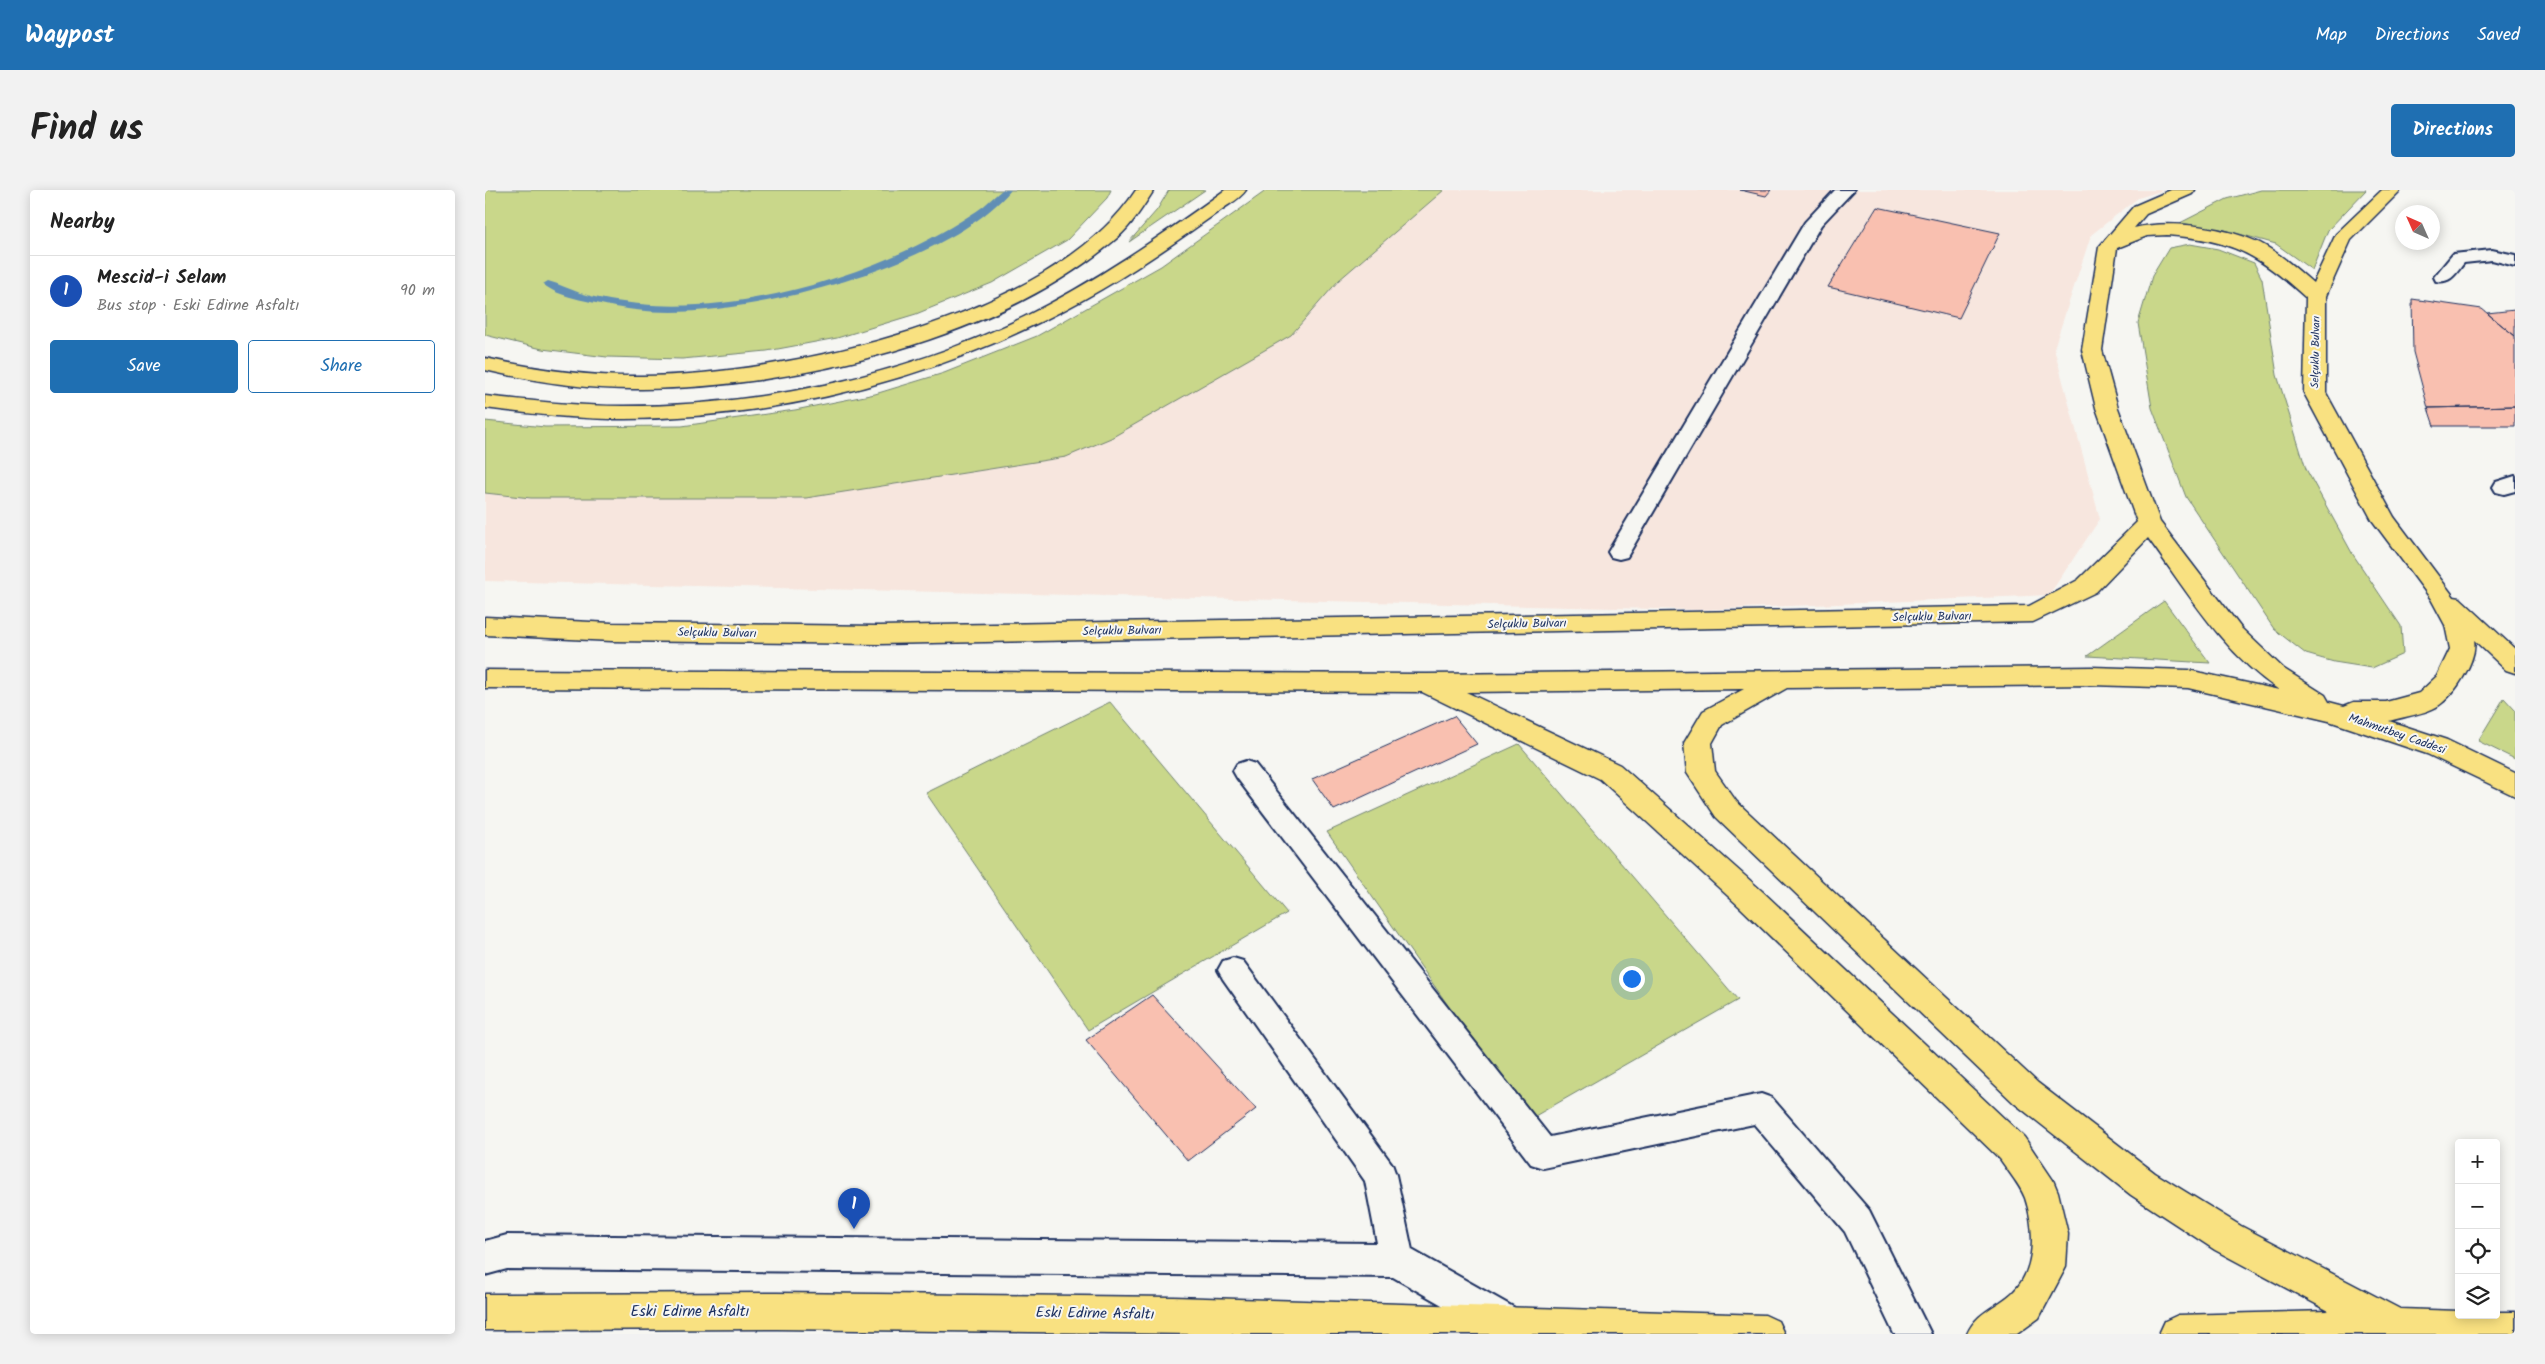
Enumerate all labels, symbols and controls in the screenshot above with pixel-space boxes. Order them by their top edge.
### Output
text: Waypost [25,16,114,55]
text: Map [2315,21,2347,50]
text: Directions [2375,21,2449,50]
text: Saved [2477,21,2520,50]
text: Find us [30,102,143,158]
button: Directions [2391,104,2515,157]
north arrow [2395,205,2440,250]
text: Nearby [50,206,115,239]
text: Mescid-i Selam [97,263,226,293]
text: 1 [64,278,68,303]
text: 90 m [400,278,435,303]
text: Bus stop · Eski Edirne Asfaltı [97,293,299,318]
street label: Selçuklu Bulvarı [2306,315,2326,388]
button: Save [50,340,238,393]
button: Share [248,340,435,393]
street label: Selçuklu Bulvarı [1892,607,1972,627]
street label: Selçuklu Bulvarı [1487,614,1567,634]
street label: Selçuklu Bulvarı [1082,621,1162,641]
street label: Selçuklu Bulvarı [677,623,757,643]
street label: Mahmutbey Caddesi [2346,708,2449,760]
your location [1619,966,1645,992]
map controls [2455,1139,2500,1319]
button: + [2455,1139,2500,1184]
button: − [2455,1184,2500,1229]
pin: 1 [838,1188,870,1229]
button: locate [2455,1229,2500,1274]
button: layers [2455,1274,2500,1319]
street label: Eski Edirne Asfaltı [631,1300,750,1324]
street label: Eski Edirne Asfaltı [1035,1301,1155,1327]

